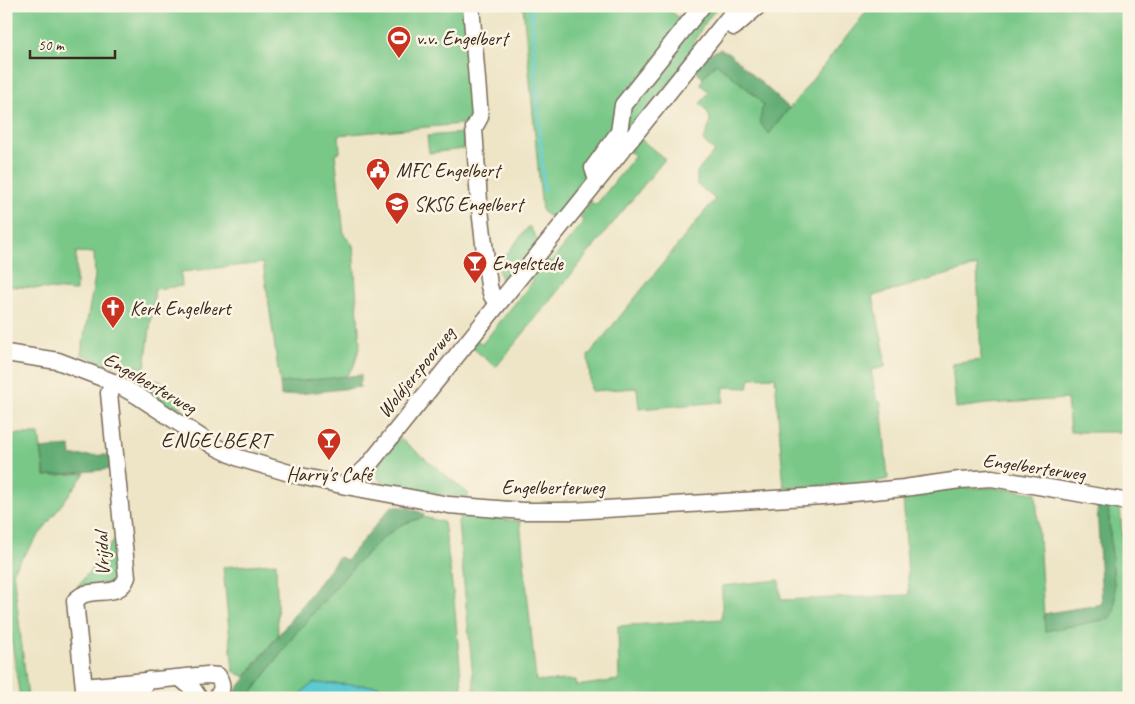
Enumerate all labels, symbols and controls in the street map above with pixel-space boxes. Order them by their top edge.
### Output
sports icon: v.v. Engelbert [386,25,412,59]
place label: v.v. Engelbert [416,26,511,51]
scale bar [30,28,115,60]
text: 50 m [38,36,65,55]
public building icon: MFC Engelbert [365,157,391,191]
place label: MFC Engelbert [396,158,503,183]
school or university icon: SKSG Engelbert [384,191,410,225]
place label: SKSG Engelbert [414,192,526,217]
bar icon: Engelstede [462,250,488,284]
place label: Engelstede [492,251,564,276]
church icon: Kerk Engelbert [100,295,126,329]
place label: Kerk Engelbert [130,296,233,321]
street label: Woldjerspoorweg [372,320,462,423]
street label: Engelberterweg [99,346,203,421]
district label: ENGELBERT [161,426,275,454]
bar icon: Harry's Café [316,427,342,461]
street label: Engelberterweg [981,447,1089,487]
place label: Harry's Café [286,462,375,487]
street label: Engelberterweg [501,475,607,500]
street label: Vrijdal [89,528,115,576]

